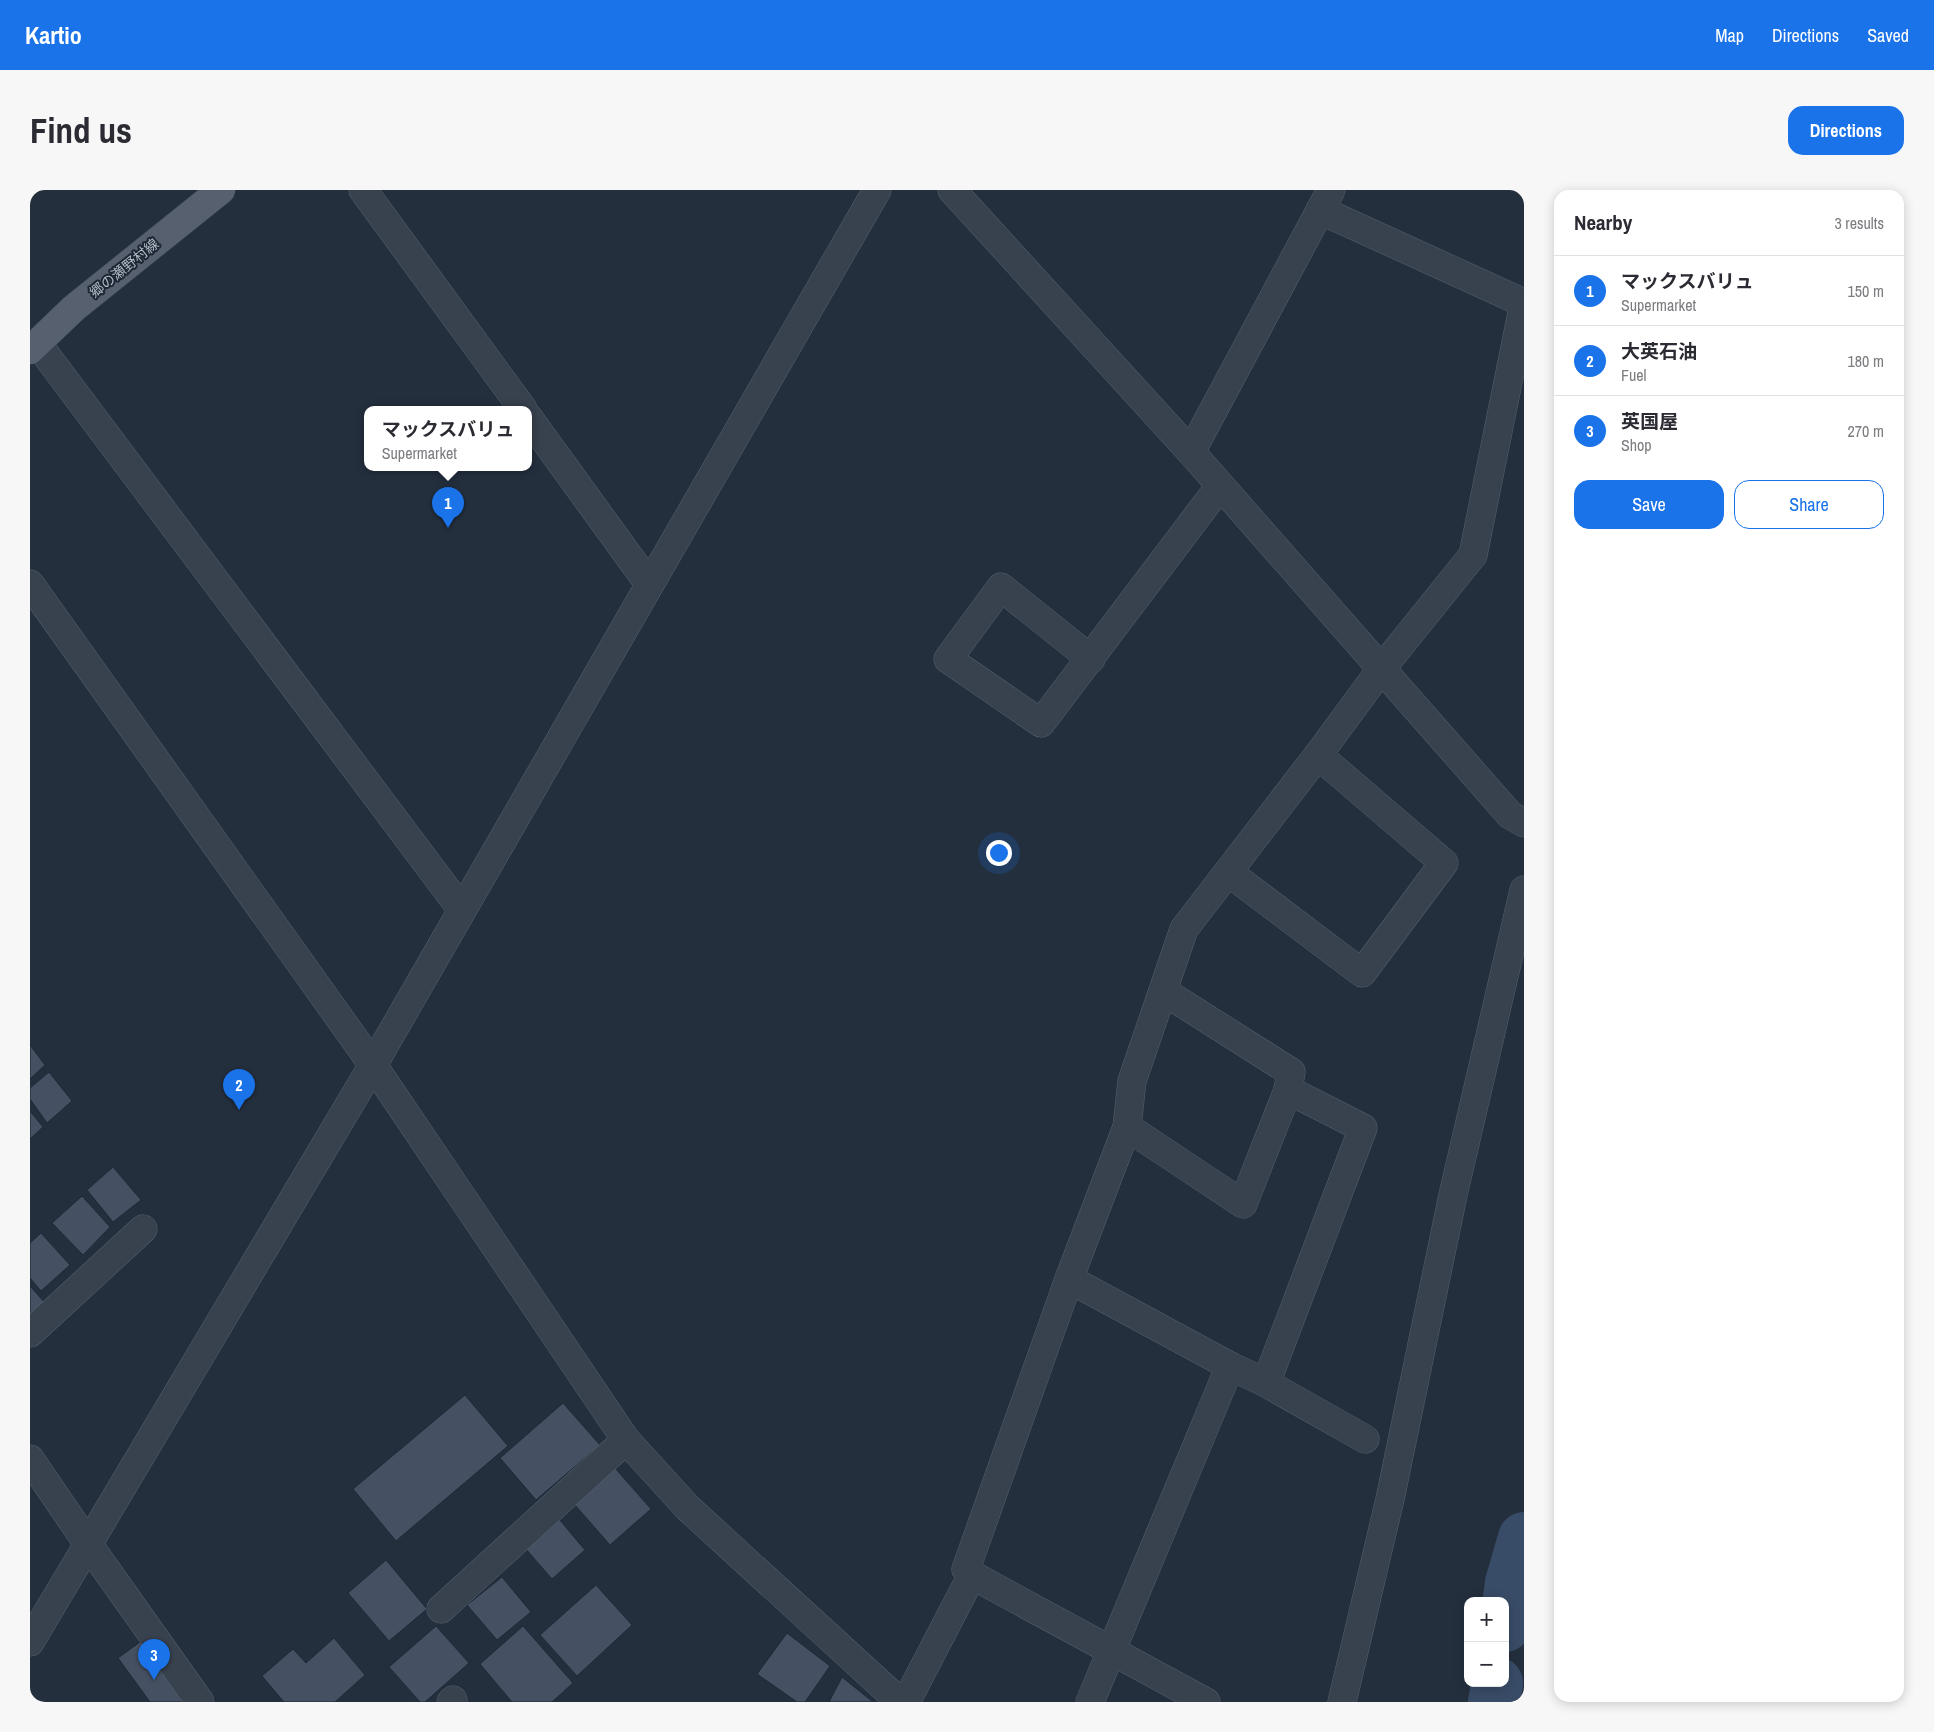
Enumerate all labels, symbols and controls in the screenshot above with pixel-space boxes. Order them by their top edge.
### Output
text: Kartio [25,19,82,51]
text: Map [1715,23,1744,48]
text: Directions [1772,23,1839,48]
text: Saved [1867,23,1909,48]
button: Directions [1788,106,1904,155]
text: Find us [30,107,132,154]
text: Nearby [1574,208,1632,237]
text: 3 results [1834,212,1884,234]
street label: 郷の瀬野村線 [86,235,162,301]
text: マックスバリュ [1621,268,1753,294]
text: 1 [1586,280,1594,302]
text: 150 m [1848,280,1884,302]
text: Supermarket [1621,294,1696,316]
text: 大英石油 [1621,338,1697,364]
text: 2 [1586,350,1594,372]
text: 180 m [1848,350,1884,372]
text: Fuel [1621,364,1647,386]
popup [364,406,532,471]
text: 英国屋 [1621,408,1678,434]
text: マックスバリュ [382,416,514,442]
text: 3 [1586,420,1594,442]
text: 270 m [1848,420,1884,442]
text: Shop [1621,434,1652,456]
text: Supermarket [382,442,457,464]
button: Save [1574,480,1724,529]
button: Share [1734,480,1884,529]
pin: 1 [432,487,464,528]
your location [986,840,1012,866]
pin: 2 [223,1069,255,1110]
map controls [1464,1597,1509,1687]
button: + [1464,1597,1509,1642]
pin: 3 [138,1639,170,1680]
button: − [1464,1642,1509,1687]

